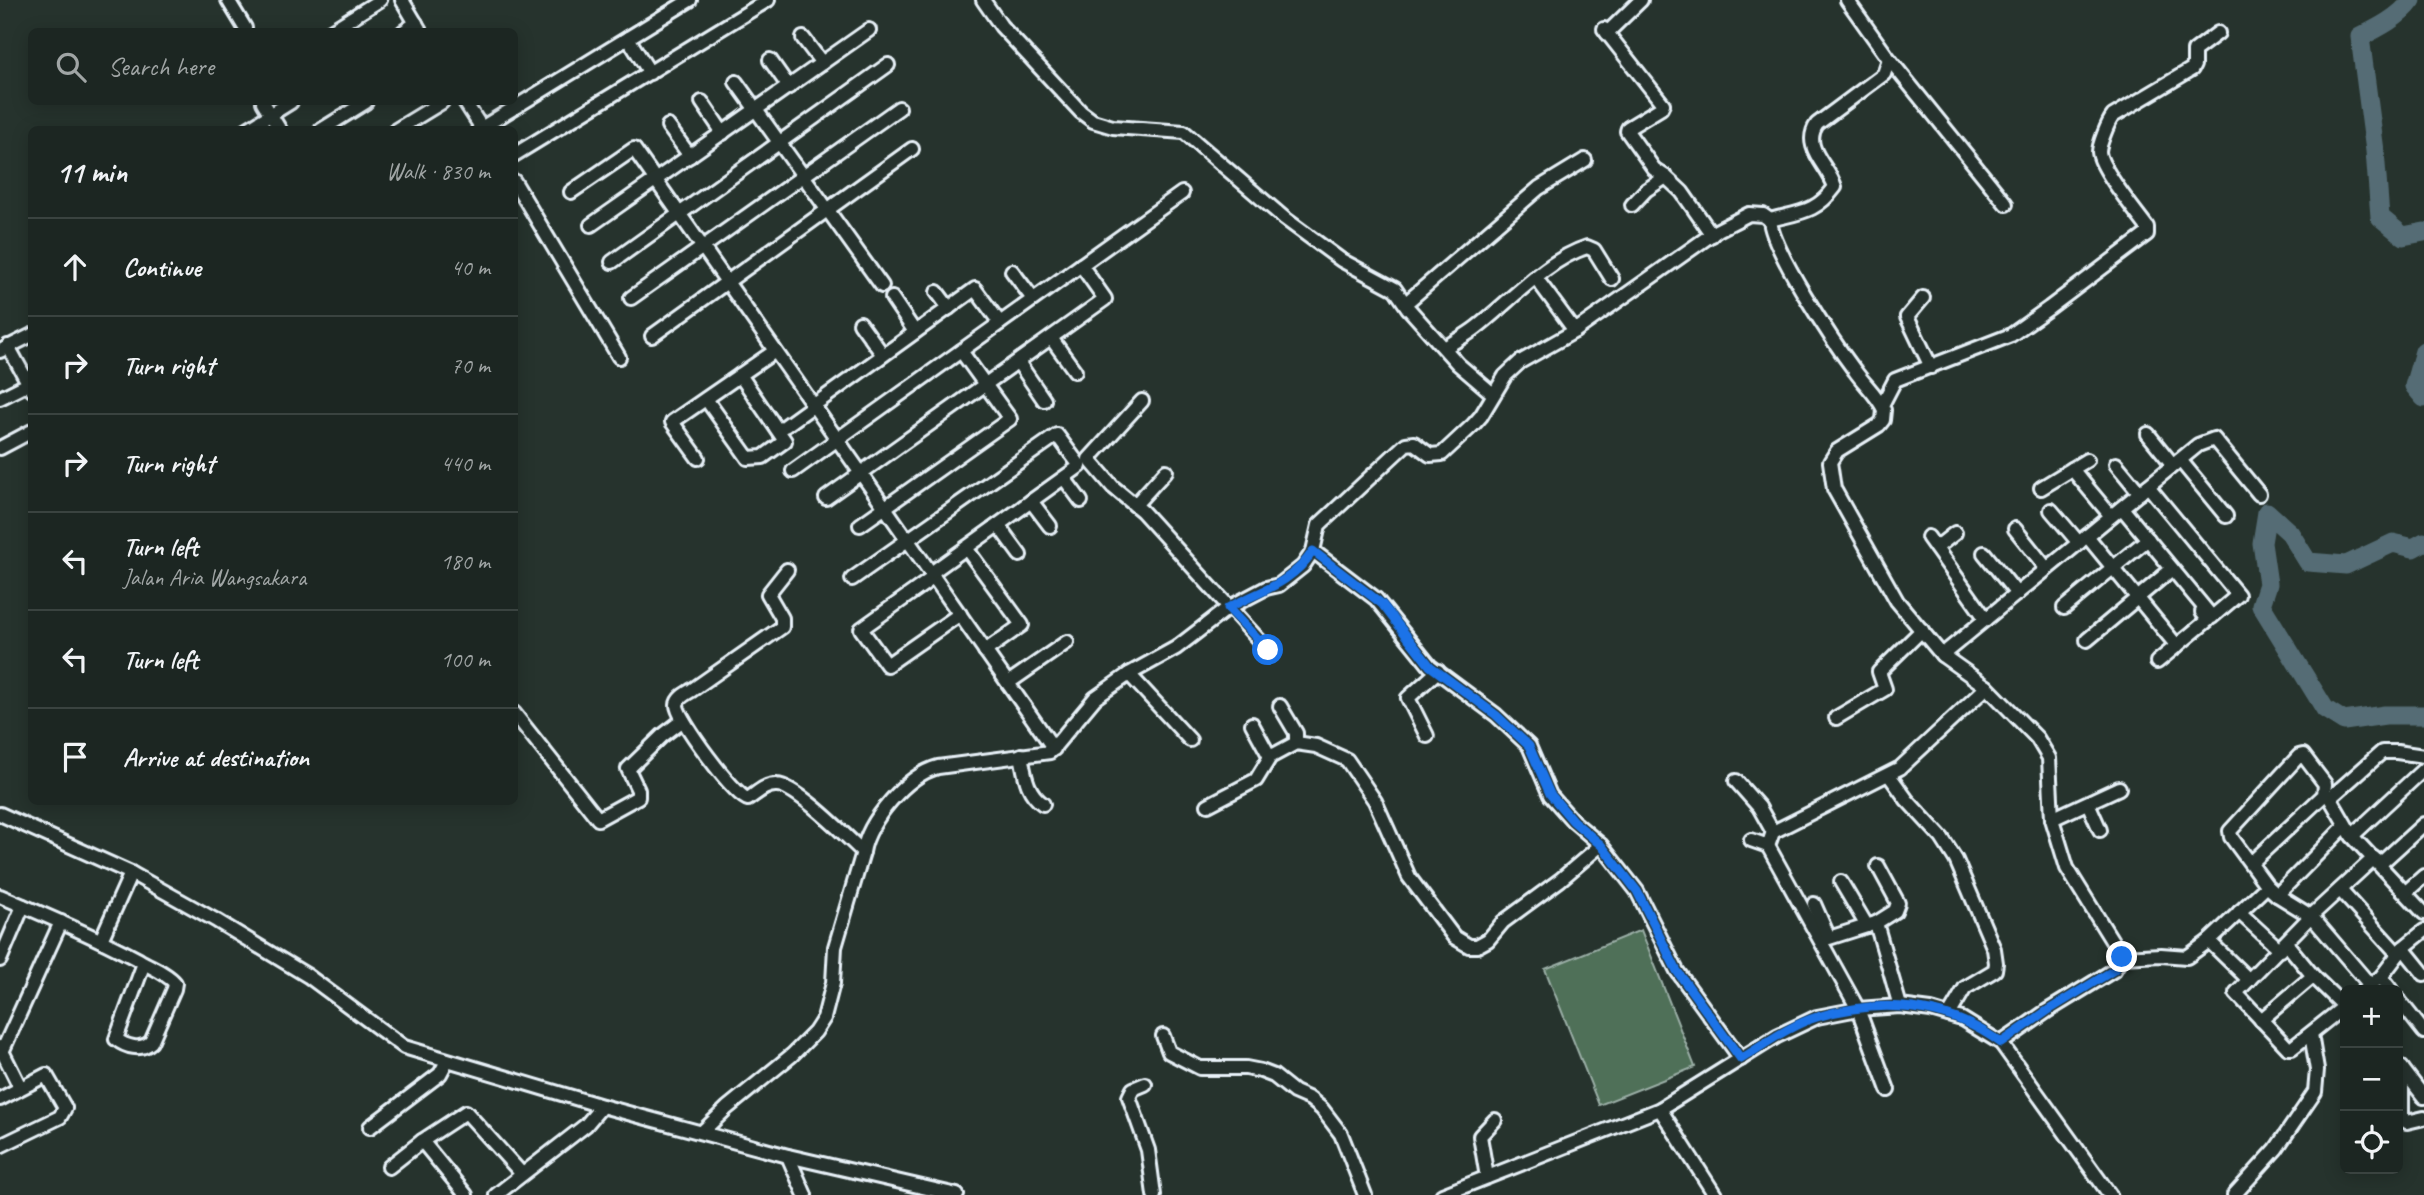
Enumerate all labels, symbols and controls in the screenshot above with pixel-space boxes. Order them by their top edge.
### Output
search box [28,28,518,105]
icon: search [52,48,90,86]
text: Search here [108,50,214,83]
text: 11 min [56,153,127,191]
text: Walk · 830 m [386,157,490,186]
icon: ahead [56,248,94,286]
text: Continue [123,251,201,284]
text: 40 m [451,253,490,282]
icon: right [56,346,94,384]
text: Turn right [123,349,214,382]
text: 70 m [451,351,490,380]
icon: right [56,444,94,482]
text: Turn right [123,447,214,480]
text: 440 m [441,449,490,478]
text: Turn left [123,530,198,563]
icon: left [56,542,94,580]
text: 180 m [441,547,490,576]
text: Jalan Aria Wangsakara [123,563,306,592]
route start [1252,634,1283,665]
icon: left [56,640,94,678]
text: Turn left [123,643,198,676]
text: 100 m [441,645,490,674]
icon: arrive [56,738,94,776]
text: Arrive at destination [123,741,309,774]
route end [2106,941,2137,972]
map controls [2340,985,2403,1174]
button: + [2340,985,2403,1048]
button: − [2340,1048,2403,1111]
button: locate [2340,1111,2403,1174]

